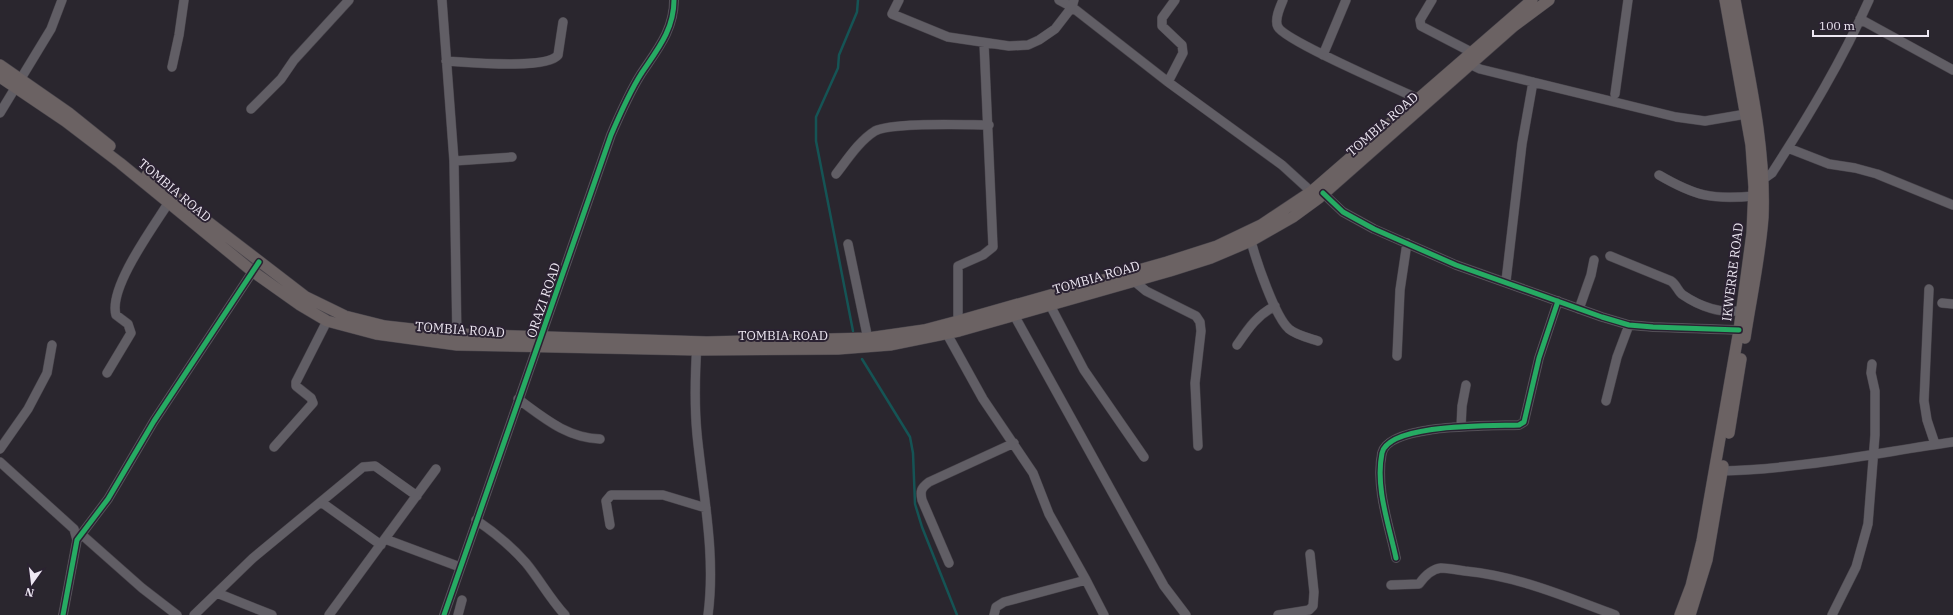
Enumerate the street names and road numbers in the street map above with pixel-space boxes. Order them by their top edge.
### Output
street label: TOMBIA ROAD [1343,88,1422,160]
street label: TOMBIA ROAD [135,155,215,226]
street label: IKWERRE ROAD [1718,222,1747,322]
street label: TOMBIA ROAD [1051,257,1142,298]
street label: ORAZI ROAD [523,260,564,340]
street label: TOMBIA ROAD [415,318,505,341]
street label: TOMBIA ROAD [738,327,828,344]

